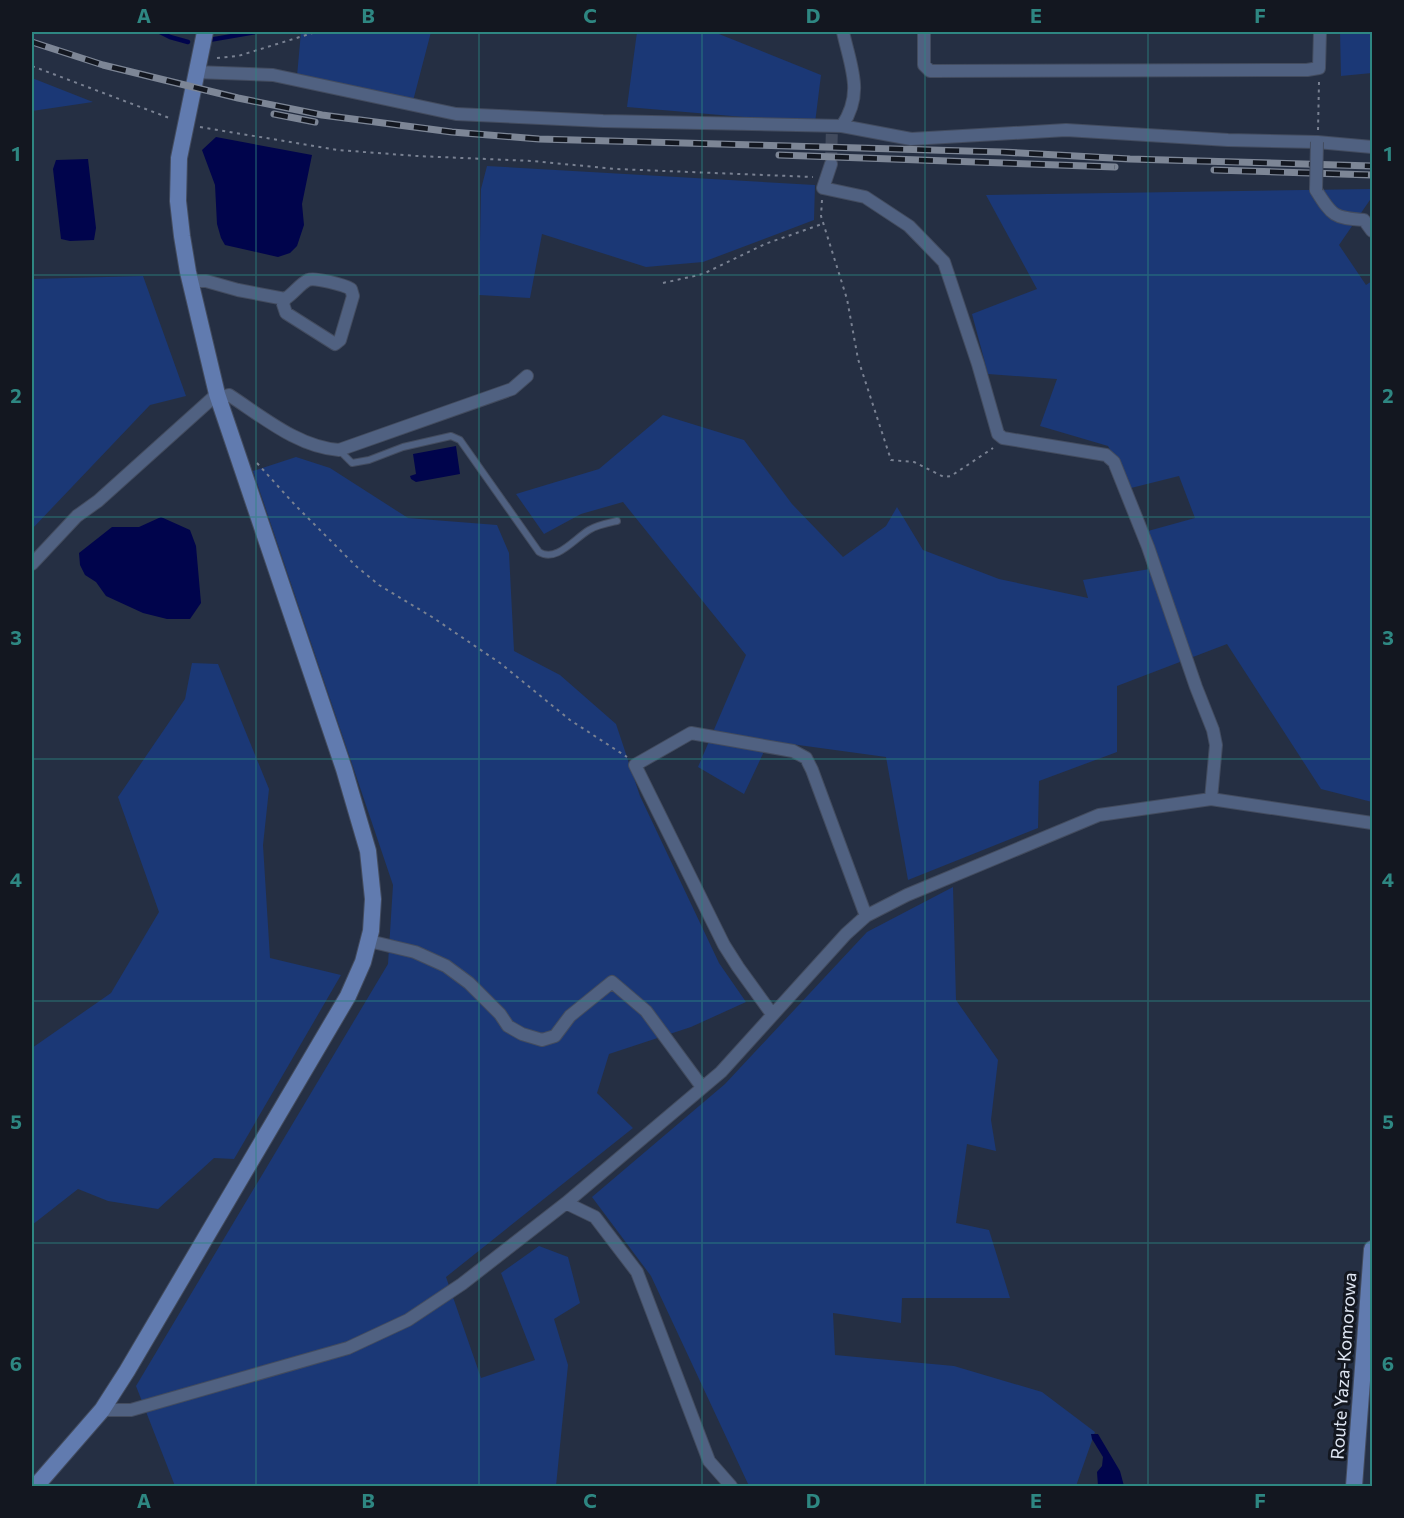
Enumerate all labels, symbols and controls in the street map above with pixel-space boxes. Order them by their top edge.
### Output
text: A [137,3,151,27]
text: B [361,3,375,27]
text: C [583,3,597,27]
text: D [806,3,820,27]
text: E [1030,3,1042,27]
text: F [1254,3,1266,27]
text: 1 [11,141,21,165]
text: 1 [1383,141,1393,165]
text: 2 [10,383,22,407]
text: 2 [1382,383,1394,407]
text: 3 [10,625,22,649]
text: 3 [1382,625,1394,649]
text: 4 [10,867,22,891]
text: 4 [1382,867,1394,891]
text: 5 [10,1109,22,1133]
text: 5 [1382,1109,1394,1133]
street label: Route Yaza-Komorowa [1325,1272,1361,1460]
text: 6 [10,1351,22,1375]
text: 6 [1382,1351,1394,1375]
text: A [137,1488,151,1512]
text: B [361,1488,375,1512]
text: C [583,1488,597,1512]
text: D [806,1488,820,1512]
text: E [1030,1488,1042,1512]
text: F [1254,1488,1266,1512]

